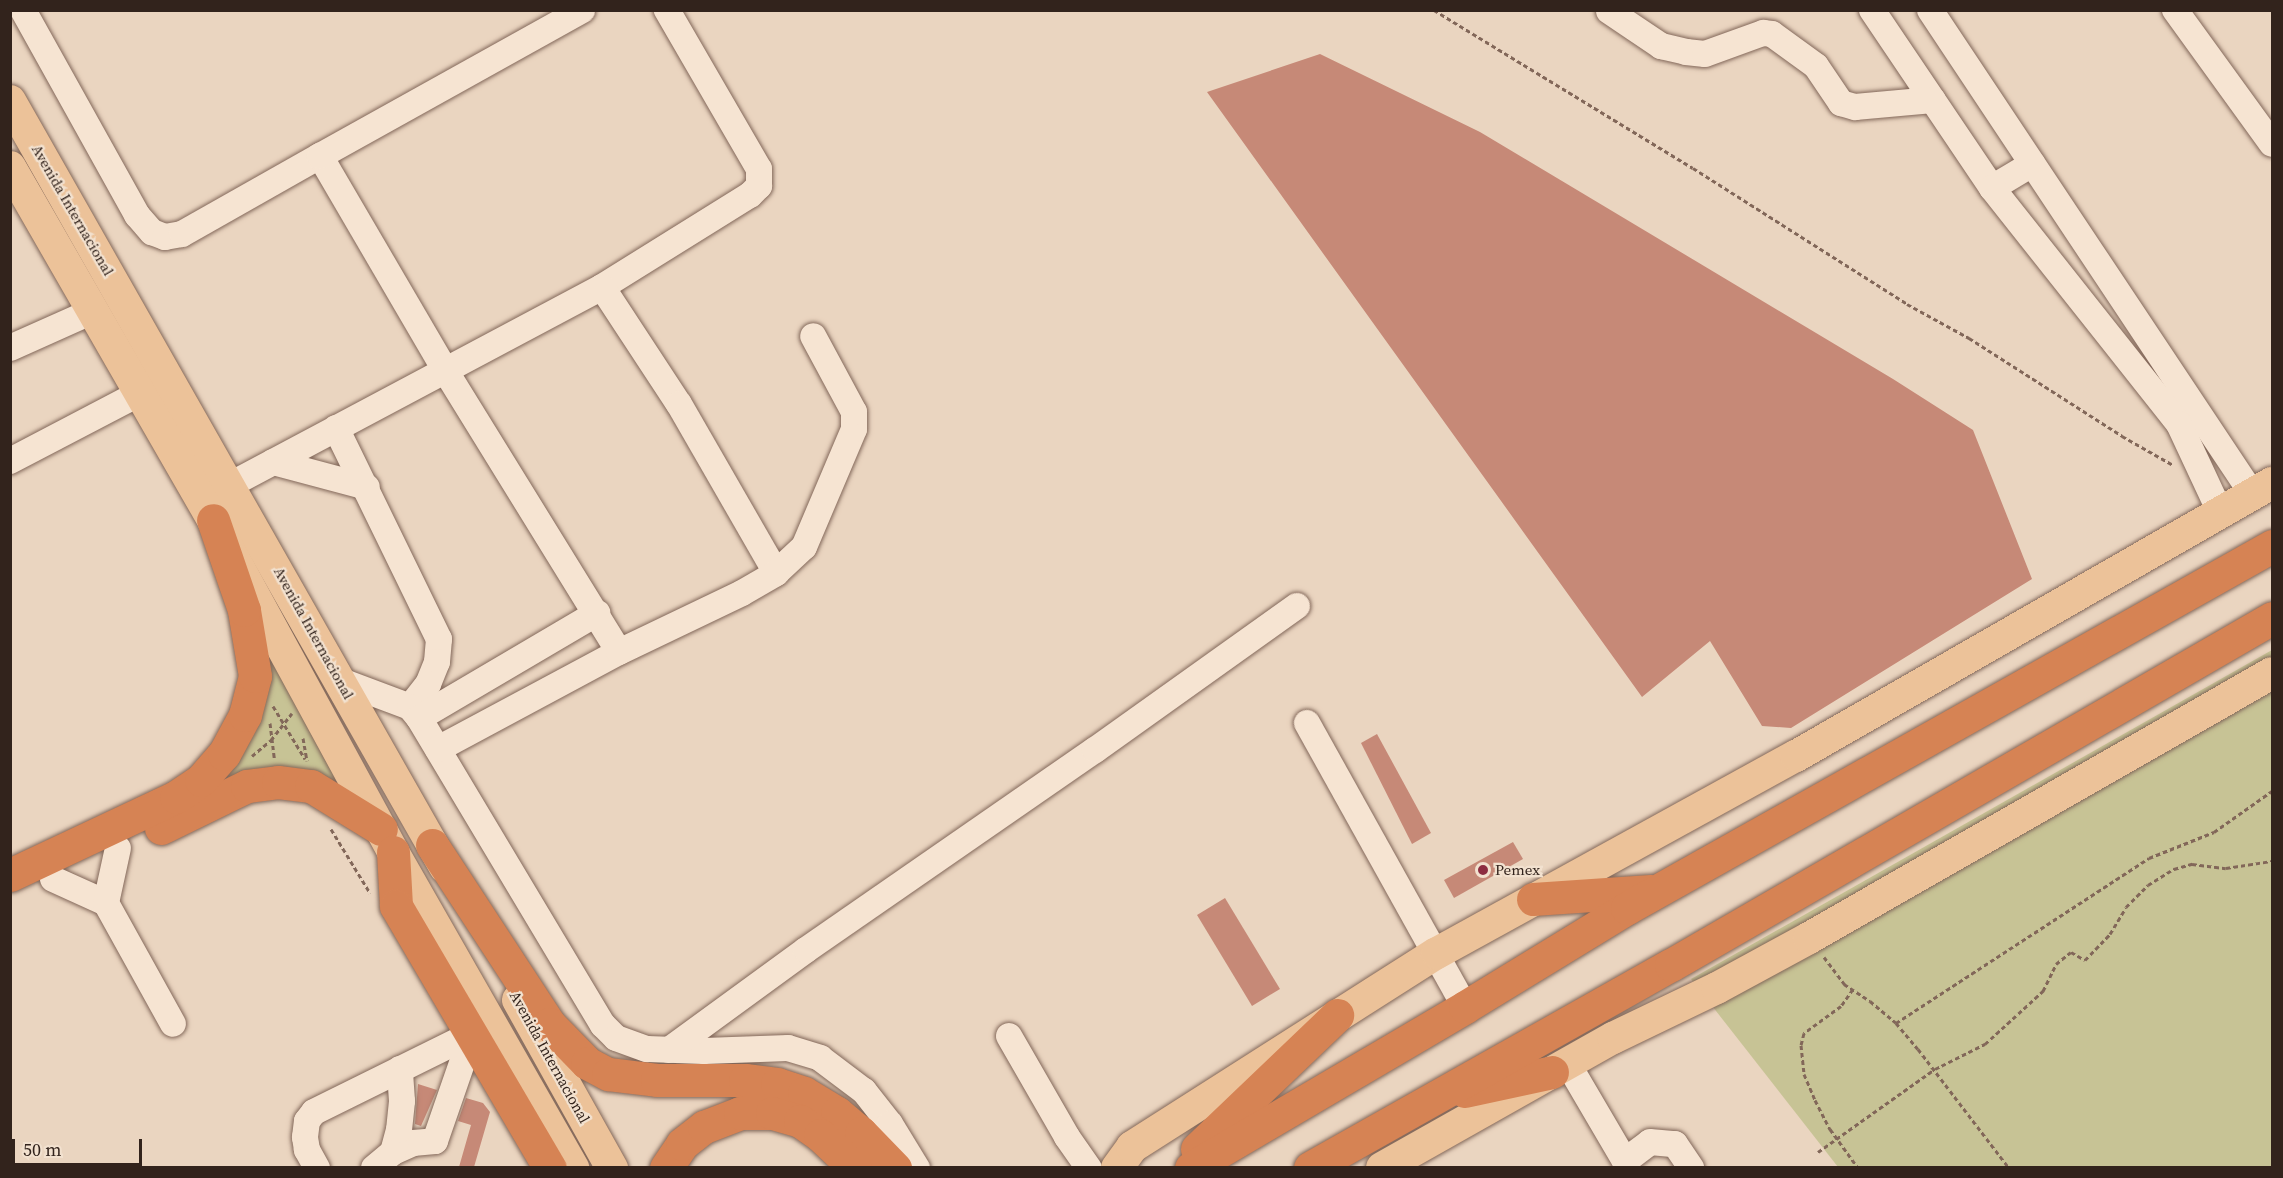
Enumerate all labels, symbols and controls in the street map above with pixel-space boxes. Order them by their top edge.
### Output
street label: Avenida Internacional [28,141,118,279]
street label: Avenida Internacional [270,564,358,702]
place label: Pemex [1495,861,1540,879]
marker: Pemex [1476,863,1490,877]
street label: Avenida Internacional [506,988,594,1126]
scale bar [15,1127,146,1165]
text: 50 m [23,1137,61,1162]

